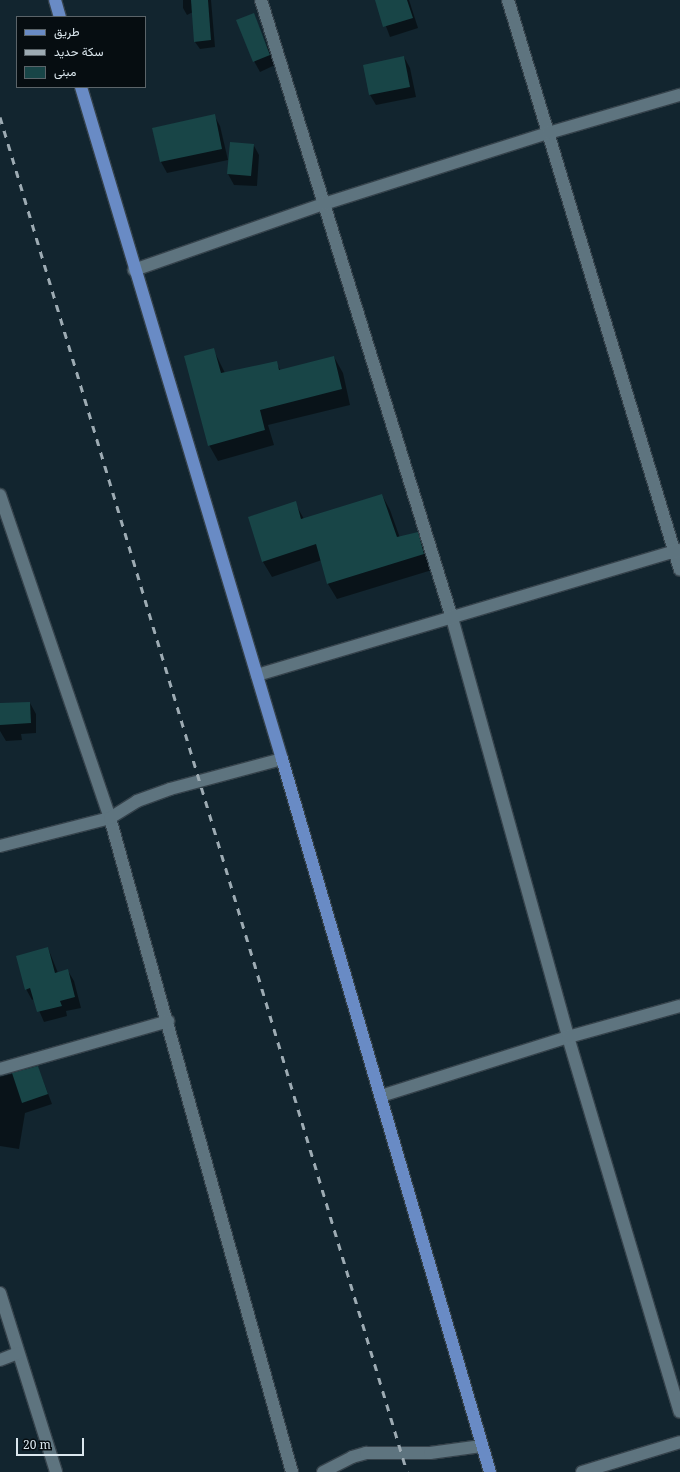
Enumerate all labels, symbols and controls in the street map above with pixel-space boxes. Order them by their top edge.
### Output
legend [16,16,146,88]
text: طريق [54,23,79,40]
text: سكة حديد [54,43,103,60]
text: مبنى [54,63,76,80]
scale bar [18,1430,86,1456]
text: 20 m [23,1436,51,1453]

